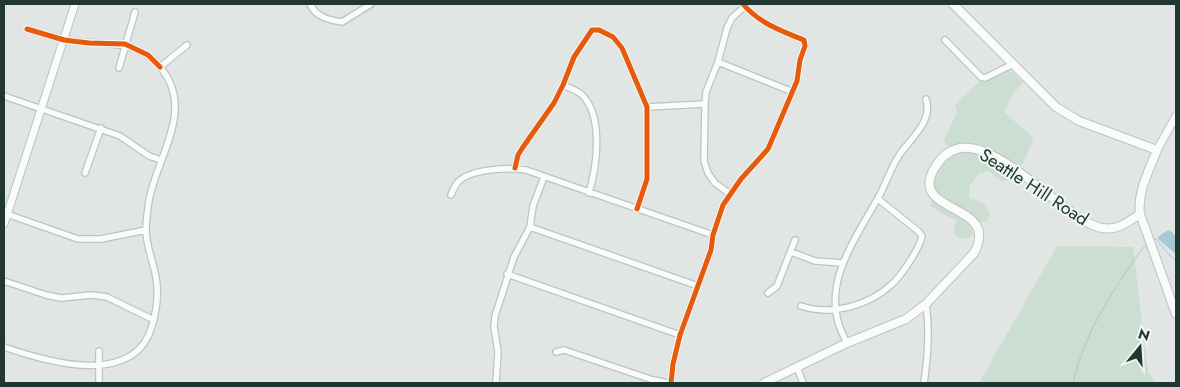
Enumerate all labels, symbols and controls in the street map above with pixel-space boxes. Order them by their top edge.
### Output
street label: Seattle Hill Road [974,142,1094,232]
north arrow [1115,322,1165,372]
text: N [1136,323,1152,346]

